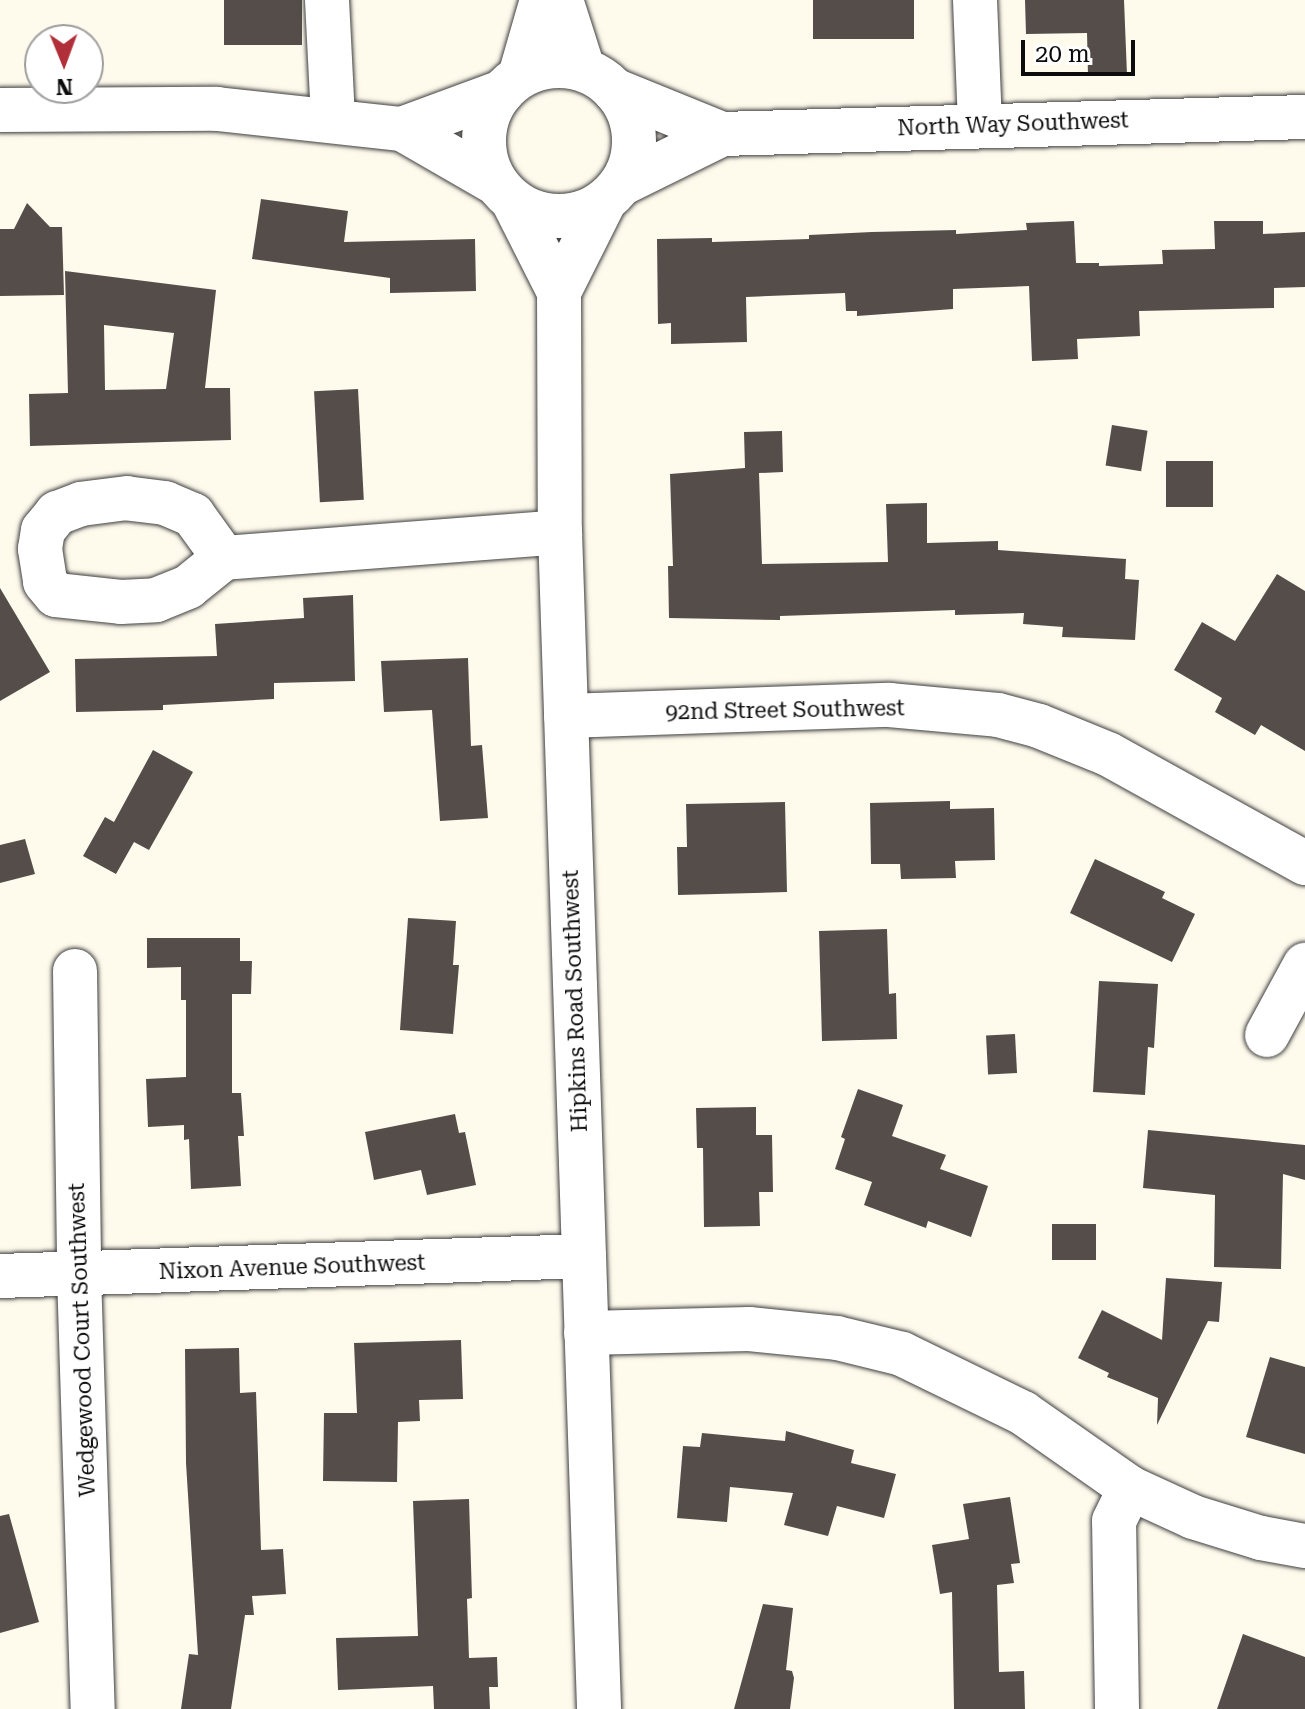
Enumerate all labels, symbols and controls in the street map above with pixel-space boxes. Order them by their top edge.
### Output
north arrow [24,24,104,104]
scale bar [1025,24,1139,74]
text: 20 m [1035,40,1090,68]
text: N [56,74,73,99]
street label: North Way Southwest [897,107,1129,141]
street label: 92nd Street Southwest [665,695,905,725]
street label: Hipkins Road Southwest [557,869,593,1133]
street label: Wedgewood Court Southwest [63,1183,101,1497]
street label: Nixon Avenue Southwest [158,1249,426,1285]

